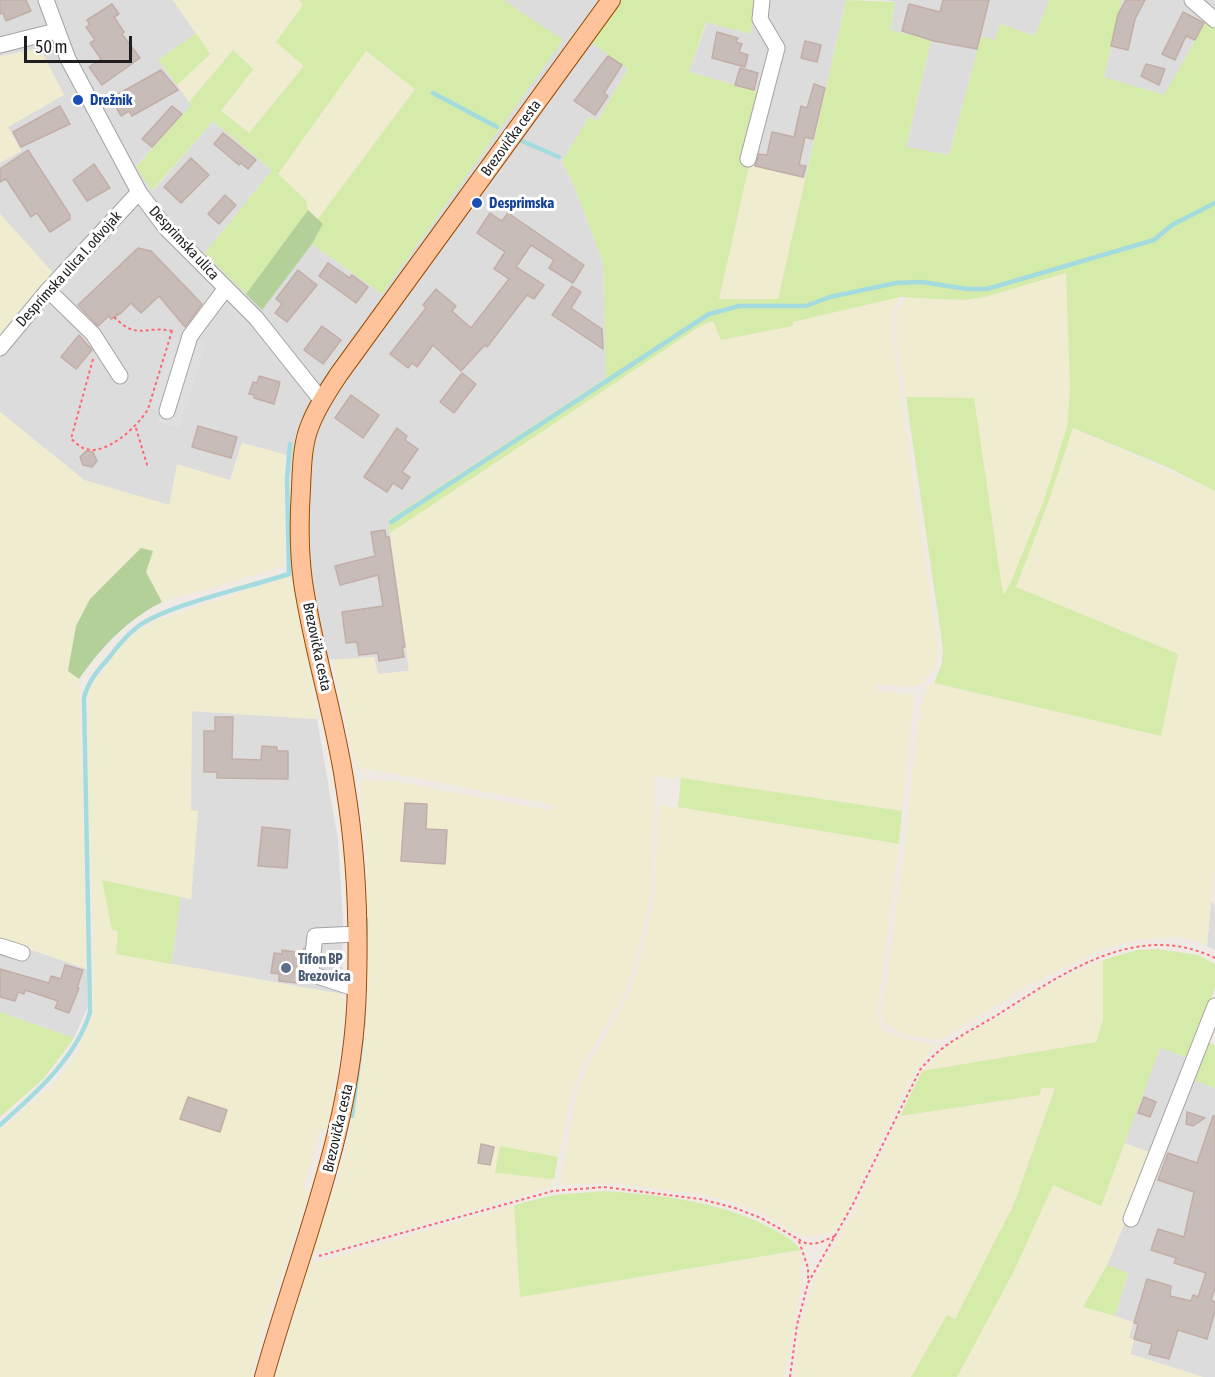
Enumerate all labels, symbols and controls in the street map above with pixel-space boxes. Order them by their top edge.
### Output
scale bar [27,24,135,62]
text: 50 m [35,36,67,57]
place label: Drežnik [90,91,132,109]
marker: Drežnik [71,93,85,107]
street label: Brezovička cesta [477,96,545,180]
place label: Desprimska [489,194,554,212]
marker: Desprimska [470,196,484,210]
street label: Desprimska ulica [145,202,223,284]
street label: Desprimska ulica I. odvojak [12,208,126,330]
street label: Brezovička cesta [299,601,335,693]
place label: Tifon BP Brezovica [298,950,351,985]
marker: Tifon BP Brezovica [279,961,293,975]
street label: Brezovička cesta [319,1082,357,1174]

